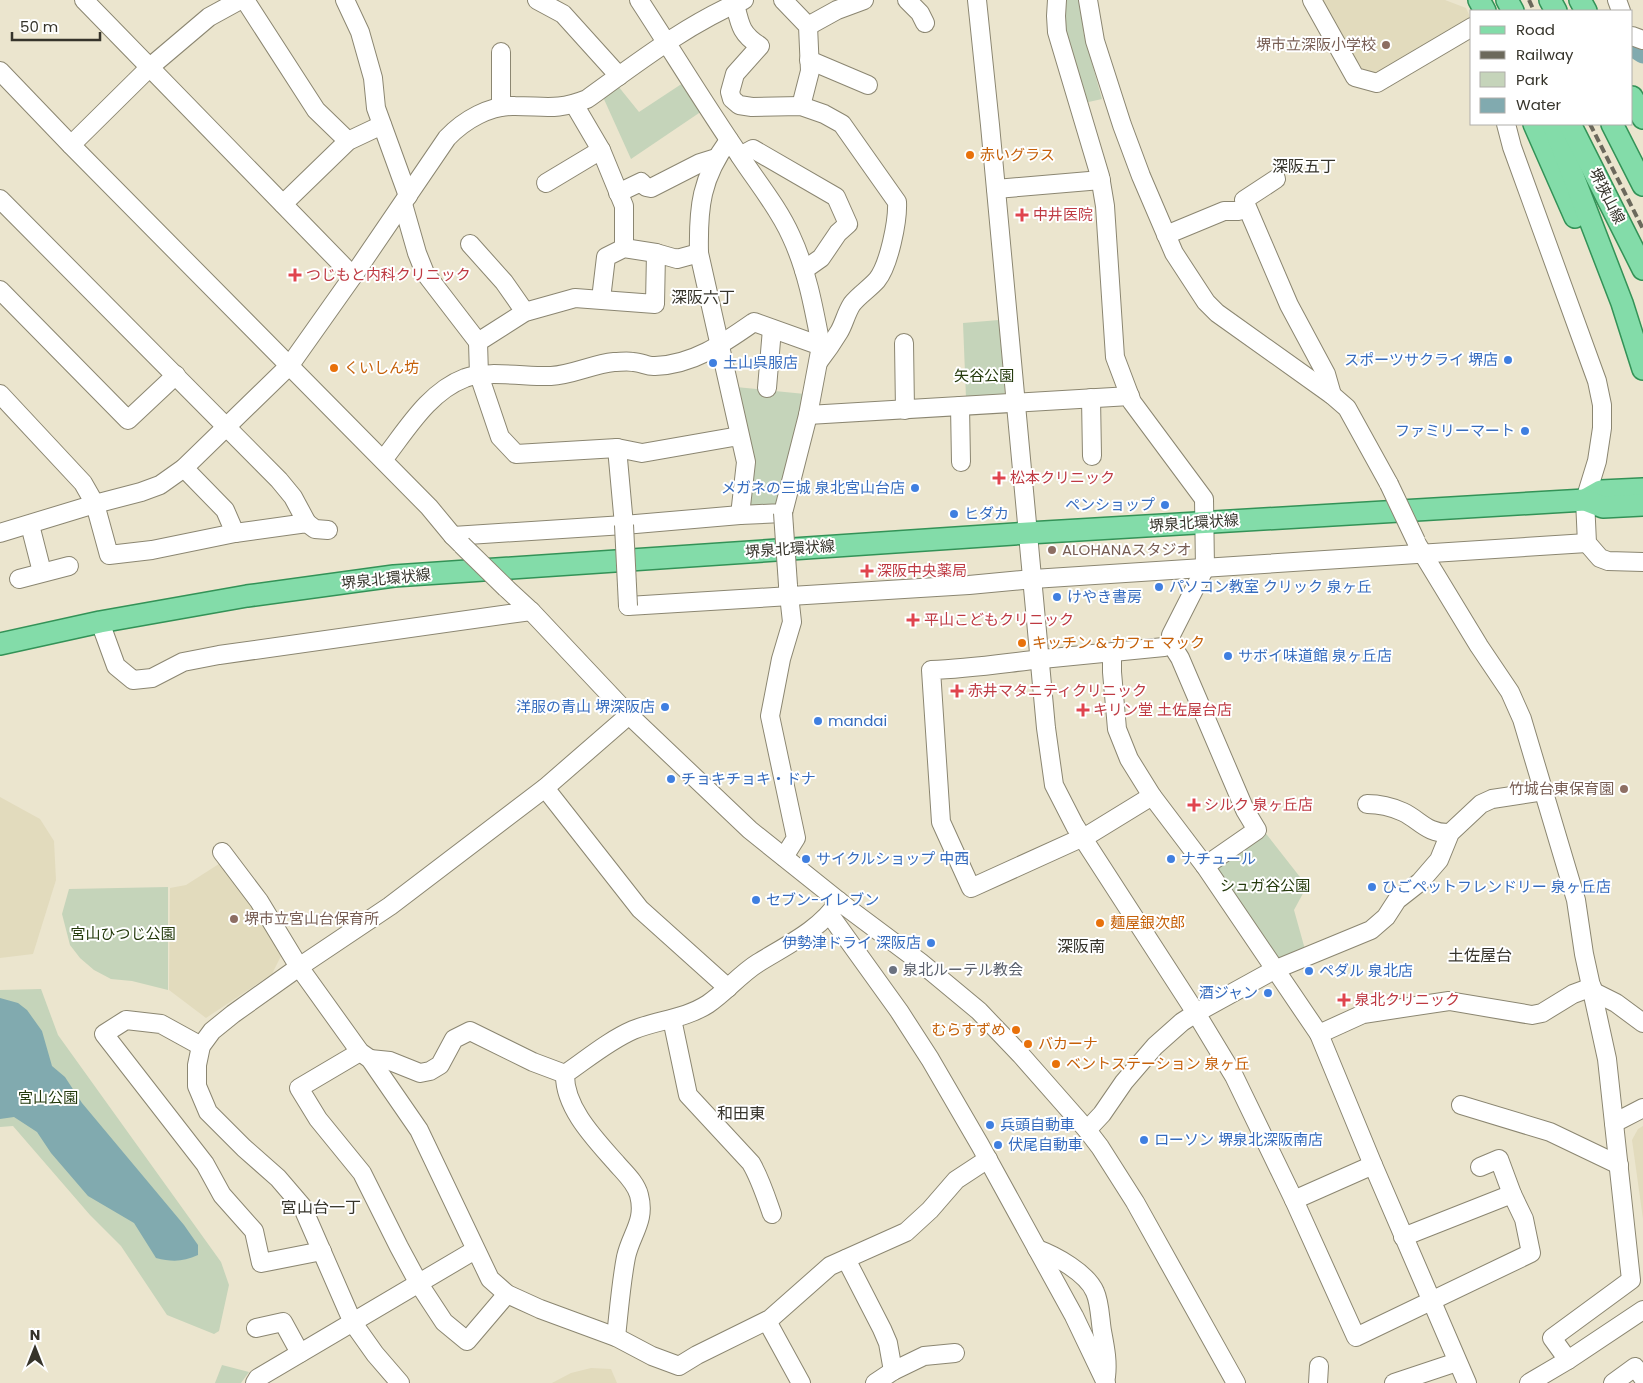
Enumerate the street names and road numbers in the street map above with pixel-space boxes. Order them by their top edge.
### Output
street label: 堺狭山線 [1584,164,1630,227]
street label: 堺泉北環状線 [1148,509,1240,536]
street label: 堺泉北環状線 [744,535,836,562]
street label: 堺泉北環状線 [340,563,432,594]

